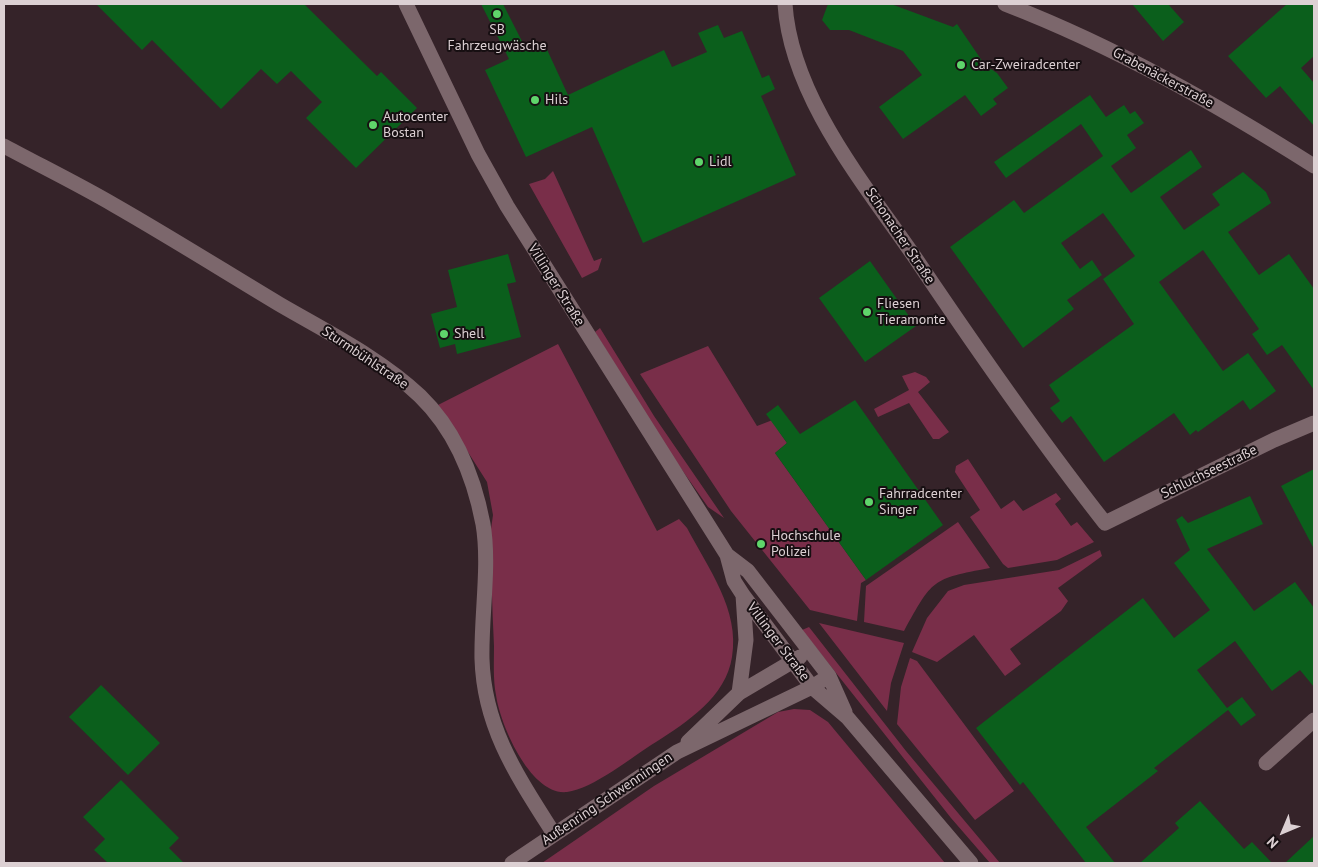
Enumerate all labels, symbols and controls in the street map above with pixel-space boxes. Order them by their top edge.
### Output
marker: SB Fahrzeugwäsche [491,8,503,20]
place label: SB Fahrzeugwäsche [447,22,547,54]
street label: Grabenäckerstraße [1110,44,1216,112]
place label: Car-Zweiradcenter [971,57,1080,73]
marker: Car-Zweiradcenter [955,59,967,71]
place label: Hils [545,92,568,108]
marker: Hils [529,94,541,106]
place label: Autocenter Bostan [383,109,448,142]
marker: Autocenter Bostan [367,119,379,131]
place label: Lidl [709,154,732,170]
marker: Lidl [693,156,705,168]
street label: Schonacher Straße [862,185,938,287]
street label: Villinger Straße [524,241,588,329]
place label: Fliesen Tieramonte [877,296,946,328]
marker: Fliesen Tieramonte [861,306,873,318]
street label: Sturmbühlstraße [319,323,411,393]
place label: Shell [454,326,484,342]
marker: Shell [438,328,450,340]
street label: Schluchseestraße [1158,441,1260,503]
place label: Fahrradcenter Singer [879,486,962,518]
marker: Fahrradcenter Singer [863,496,875,508]
place label: Hochschule Polizei [771,528,840,560]
marker: Hochschule Polizei [755,538,767,550]
street label: Villinger Straße [743,600,813,684]
street label: Außenring Schwenningen [539,749,675,849]
north arrow [1258,807,1308,857]
text: N [1263,833,1282,852]

